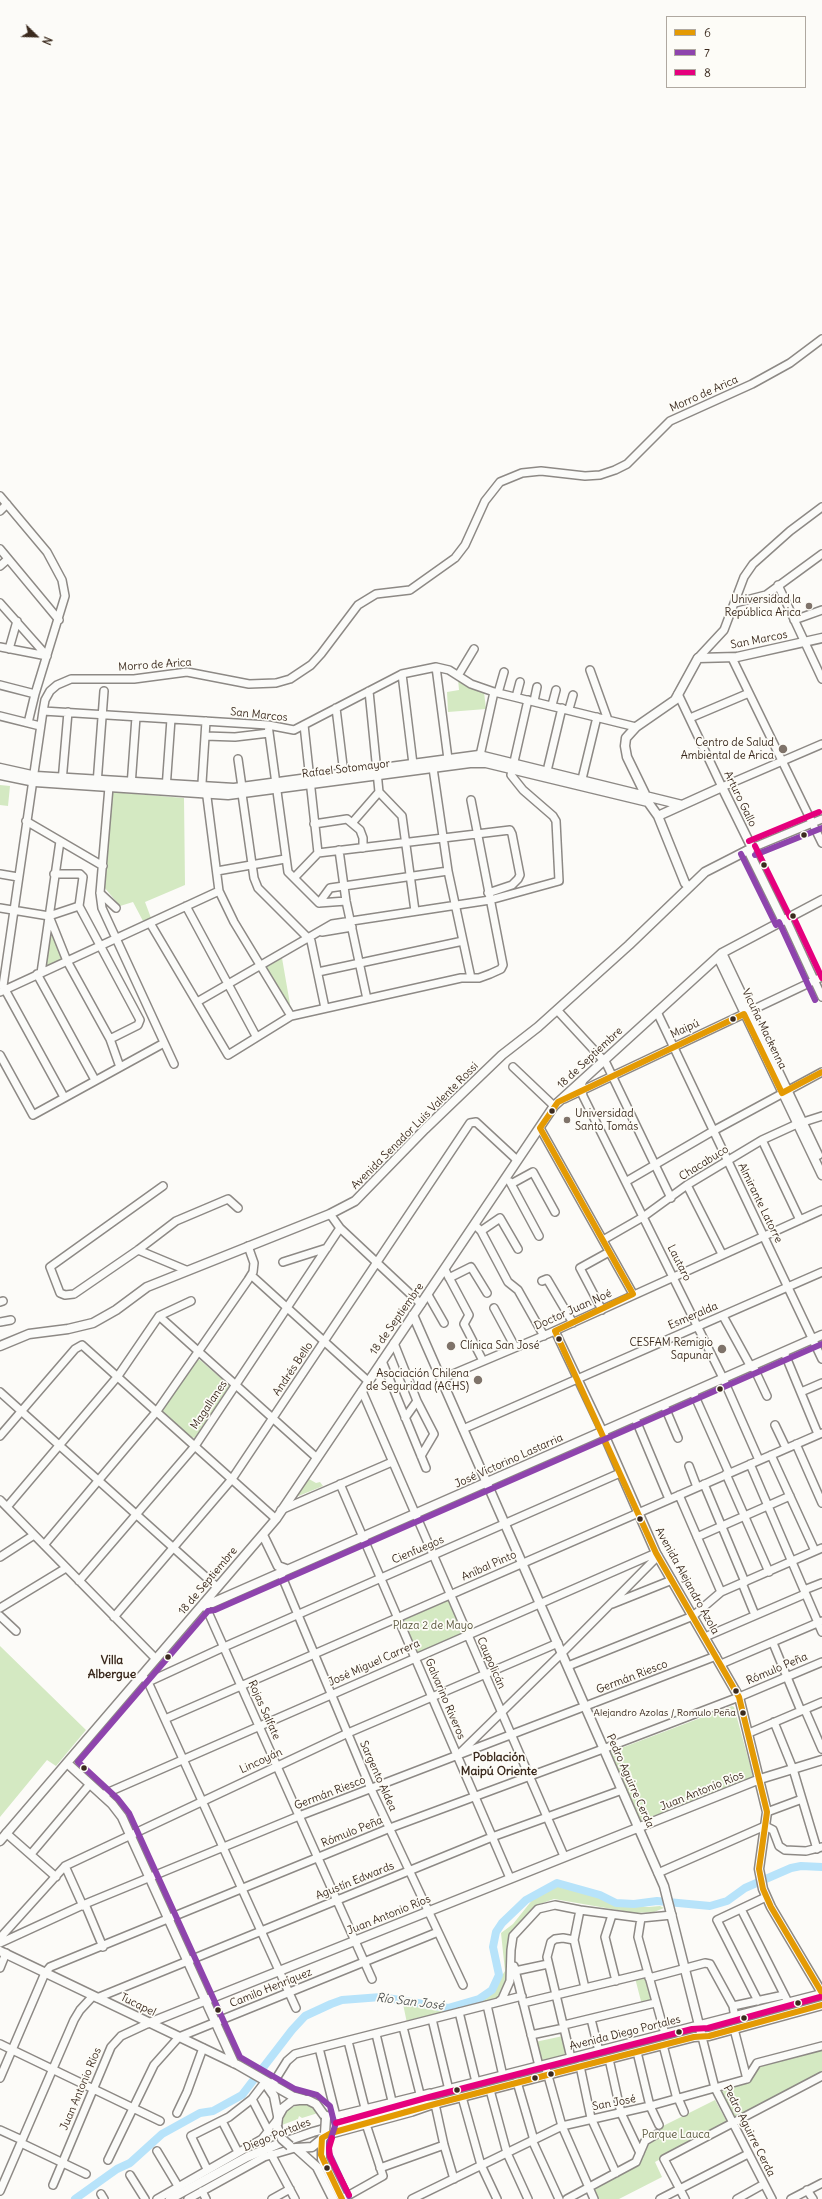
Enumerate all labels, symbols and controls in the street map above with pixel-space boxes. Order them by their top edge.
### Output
north arrow [16,16,56,56]
legend [666,16,806,88]
text: 6 [704,25,711,40]
text: N [39,34,55,47]
text: 7 [704,45,710,60]
text: 8 [704,65,711,80]
street label: Morro de Arica [668,373,740,415]
place label: Universidad la República Arica [724,593,801,619]
marker: Universidad la República Arica [804,601,814,611]
street label: San Marcos [729,628,789,652]
street label: Morro de Arica [118,656,192,674]
street label: San Marcos [230,705,288,725]
place label: Centro de Salud Ambiental de Arica [681,736,774,762]
marker: Centro de Salud Ambiental de Arica [777,743,789,755]
street label: Rafael Sotomayor [301,757,391,781]
street label: Arturo Gallo [721,769,759,829]
unlabelled marker [799,830,809,840]
unlabelled marker [759,860,769,870]
unlabelled marker [788,911,798,921]
street label: Vicuña Mackenna [739,987,789,1071]
unlabelled marker [728,1014,738,1024]
street label: Maipú [668,1017,702,1041]
street label: 18 de Septiembre [555,1024,625,1092]
street label: Avenida Senador Luis Valente Rossi [349,1060,481,1192]
unlabelled marker [547,1106,557,1116]
place label: Universidad Santo Tomás [575,1107,638,1133]
marker: Universidad Santo Tomás [562,1115,572,1125]
street label: Chacabuco [677,1143,731,1183]
street label: Almirante Latorre [735,1161,785,1245]
street label: Lautaro [664,1243,694,1283]
street label: 18 de Septiembre [367,1281,427,1357]
street label: Doctor Juan Noé [532,1287,614,1333]
street label: Esmeralda [666,1300,720,1332]
unlabelled marker [554,1334,564,1344]
place label: CESFAM Remigio Sapunar [629,1336,713,1362]
place label: Clínica San José [460,1339,539,1353]
street label: Andrés Bello [270,1340,316,1398]
marker: Clínica San José [445,1340,457,1352]
marker: CESFAM Remigio Sapunar [716,1343,728,1355]
place label: Asociación Chilena de Seguridad (ACHS) [366,1367,469,1393]
marker: Asociación Chilena de Seguridad (ACHS) [472,1374,484,1386]
street label: Magallanes [188,1378,230,1432]
unlabelled marker [715,1384,725,1394]
street label: José Victorino Lastarria [453,1431,565,1491]
unlabelled marker [635,1514,645,1524]
street label: Avenida Alejandro Azola [652,1525,722,1637]
street label: Cienfuegos [390,1533,446,1567]
street label: 18 de Septiembre [176,1544,240,1618]
street label: Aníbal Pinto [460,1548,518,1584]
park label: Plaza 2 de Mayo [393,1619,473,1633]
street label: Caupolicán [474,1635,508,1691]
street label: José Miguel Carrera [326,1637,422,1689]
street label: Rómulo Peña [744,1650,810,1688]
unlabelled marker [163,1652,173,1662]
district label: Villa Albergue [88,1654,136,1682]
street label: Galvarino Riveros [422,1657,468,1741]
street label: Germán Riesco [594,1657,670,1697]
street label: Rojas Salfate [245,1678,283,1742]
unlabelled marker [731,1686,741,1696]
place label: Alejandro Azolas / Romulo Peña [594,1707,736,1719]
marker: Alejandro Azolas / Romulo Peña [738,1708,748,1718]
street label: Pedro Aguirre Cerda [603,1732,657,1830]
street label: Sargento Aldea [357,1739,399,1813]
street label: Lincoyán [238,1745,284,1777]
district label: Población Maipú Oriente [461,1751,537,1779]
unlabelled marker [79,1763,89,1773]
street label: Juan Antonio Ríos [658,1768,746,1814]
street label: Germán Riesco [292,1773,368,1813]
street label: Rómulo Peña [319,1814,385,1850]
street label: Agustín Edwards [314,1859,396,1903]
street label: Juan Antonio Ríos [345,1892,433,1938]
street label: Camilo Henríquez [228,1965,314,2011]
street label: Tucapel [118,1991,158,2019]
water label: Río San José [375,1991,445,2013]
unlabelled marker [793,1998,803,2008]
unlabelled marker [213,2005,223,2015]
street label: Avenida Diego Portales [568,2013,682,2053]
unlabelled marker [739,2013,749,2023]
unlabelled marker [674,2027,684,2037]
street label: Juan Antonio Ríos [58,2046,104,2132]
unlabelled marker [546,2069,556,2079]
unlabelled marker [530,2073,540,2083]
street label: Pedro Aguirre Cerda [720,2083,778,2179]
unlabelled marker [452,2085,462,2095]
street label: San José [591,2092,637,2114]
street label: Diego Portales [241,2115,313,2155]
park label: Parque Lauca [642,2128,710,2142]
unlabelled marker [322,2163,332,2173]

